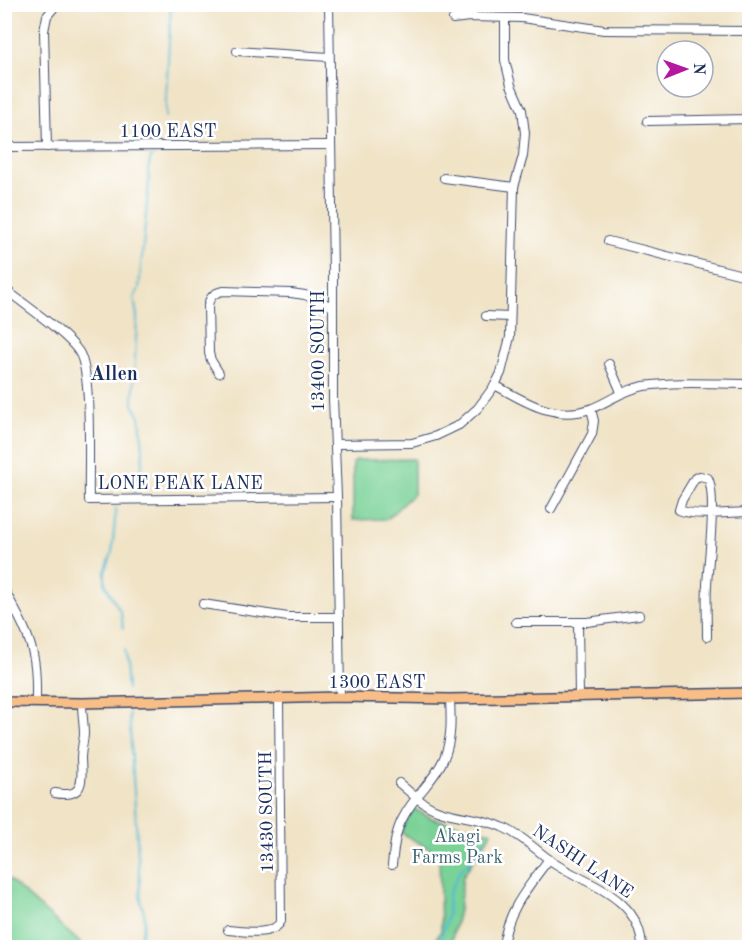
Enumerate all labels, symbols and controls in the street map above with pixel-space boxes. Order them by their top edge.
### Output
north arrow [655,39,715,99]
text: N [690,63,706,76]
street label: 1100 EAST [120,123,216,141]
street label: 13400 SOUTH [310,290,328,412]
district label: Allen [90,365,138,385]
street label: LONE PEAK LANE [97,475,263,493]
street label: 1300 EAST [329,674,425,692]
street label: 13430 SOUTH [257,751,277,873]
street label: NASHI LANE [529,822,636,902]
park label: Akagi Farms Park [411,828,503,867]

